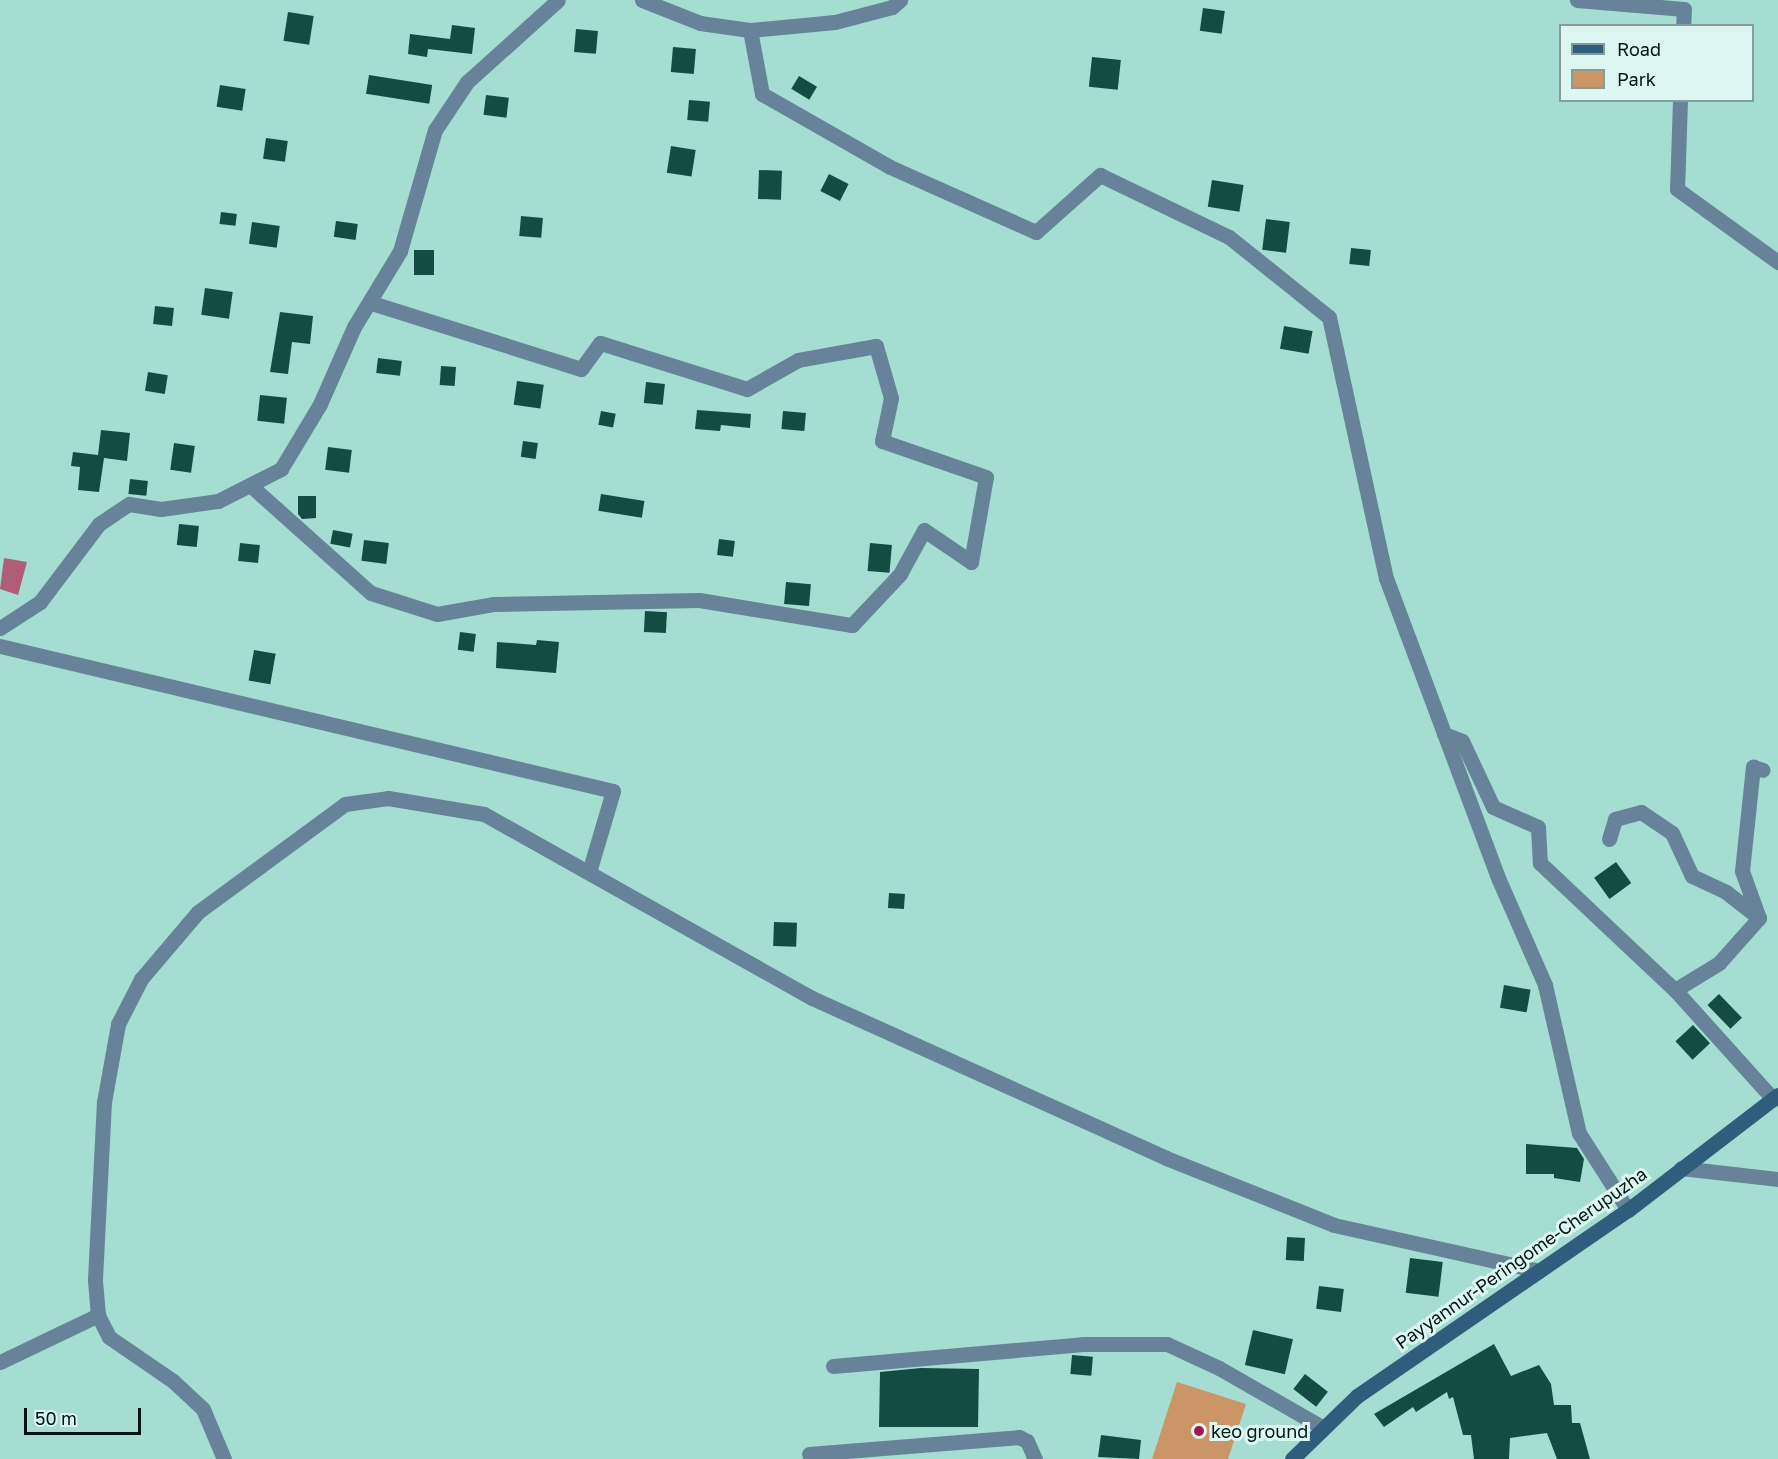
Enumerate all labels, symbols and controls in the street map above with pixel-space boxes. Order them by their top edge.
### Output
legend [1559,24,1754,102]
text: Road [1617,38,1661,60]
text: Park [1617,68,1656,90]
street label: Payyannur-Peringome-Cherupuzha [1391,1163,1651,1353]
scale bar [27,1396,144,1434]
text: 50 m [35,1407,77,1429]
place label: keo ground [1211,1420,1308,1442]
marker: keo ground [1192,1424,1206,1438]

